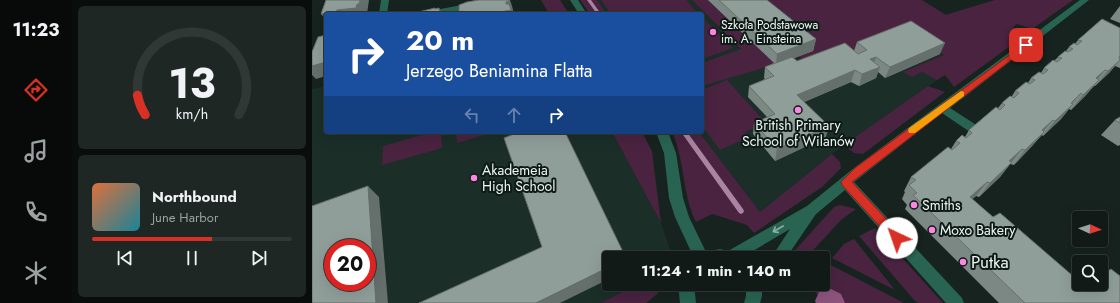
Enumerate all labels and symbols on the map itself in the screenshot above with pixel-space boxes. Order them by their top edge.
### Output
place label: Szkoła Podstawowa im. A. Einsteina [721,16,818,48]
marker: Szkoła Podstawowa im. A. Einsteina [708,27,718,37]
pin [1009,28,1043,62]
marker: British Primary School of Wilanów [793,105,803,115]
place label: British Primary School of Wilanów [742,115,854,151]
place label: Akademeia High School [482,160,555,196]
marker: Akademeia High School [469,173,479,183]
place label: Smiths [922,195,961,215]
marker: Smiths [909,200,919,210]
north arrow [1072,211,1108,247]
position arrow [876,217,918,259]
place label: Moxo Bakery [940,220,1016,240]
marker: Moxo Bakery [927,225,937,235]
one-way arrow [772,226,784,234]
speed limit sign: 20 [324,239,376,291]
place label: Putka [971,250,1009,274]
marker: Putka [958,257,968,267]

